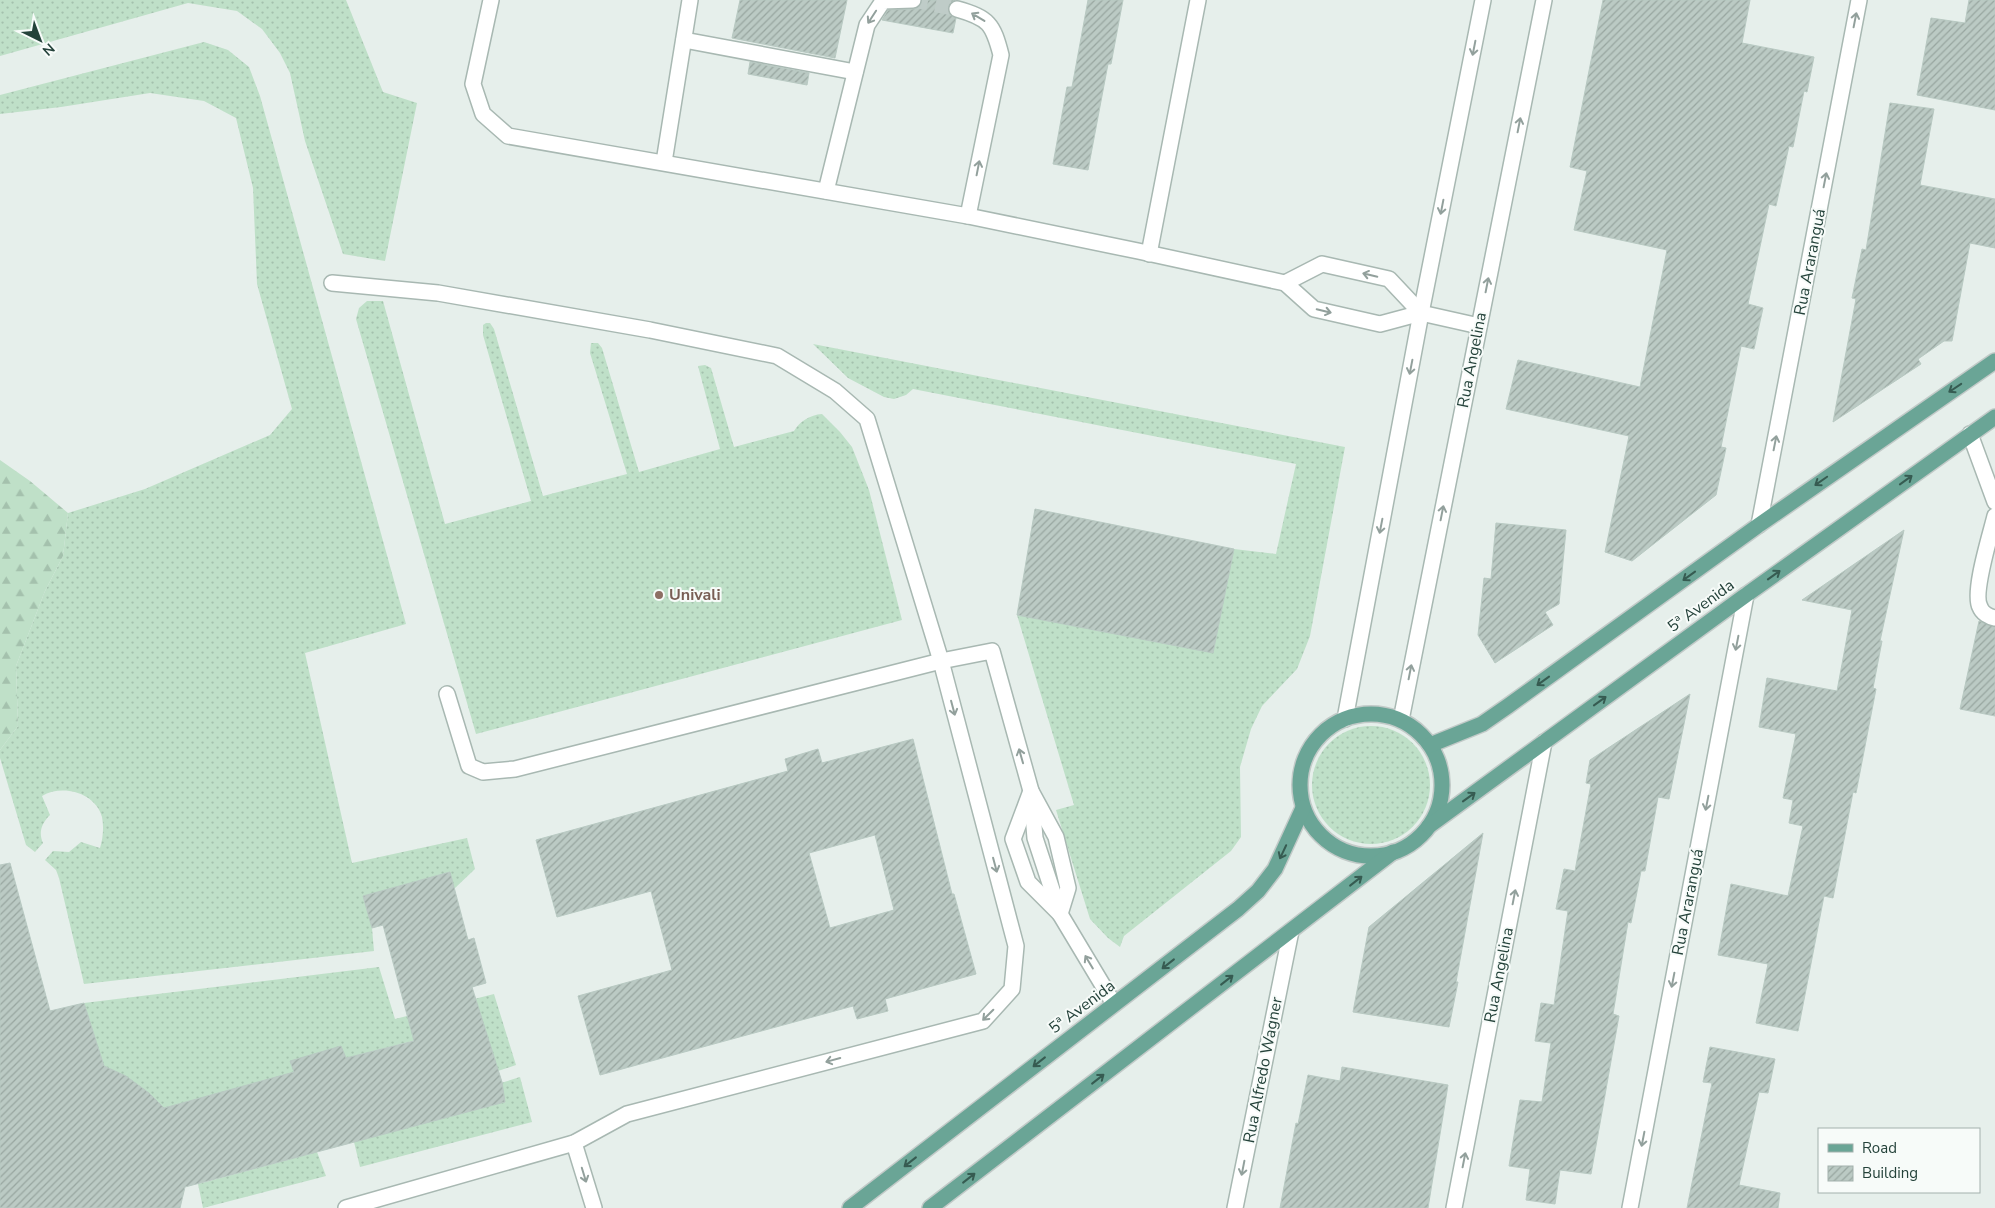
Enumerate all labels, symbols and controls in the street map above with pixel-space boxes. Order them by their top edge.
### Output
one-way arrow [867,10,878,24]
one-way arrow [971,12,985,22]
one-way arrow [1851,13,1861,29]
north arrow [15,15,65,65]
text: N [38,39,59,60]
one-way arrow [1468,39,1478,55]
one-way arrow [1515,118,1524,134]
one-way arrow [974,161,983,177]
one-way arrow [1821,172,1831,188]
one-way arrow [1437,199,1446,215]
street label: Rua Araranguá [1789,207,1831,317]
one-way arrow [1362,270,1378,279]
one-way arrow [1483,277,1493,293]
one-way arrow [1315,307,1331,316]
street label: Rua Angelina [1452,310,1492,410]
one-way arrow [1406,358,1415,374]
one-way arrow [1948,383,1962,393]
one-way arrow [1771,435,1781,451]
one-way arrow [1899,475,1913,485]
one-way arrow [1814,476,1828,486]
one-way arrow [1437,505,1447,521]
one-way arrow [1376,518,1385,534]
one-way arrow [1767,570,1781,580]
one-way arrow [1682,571,1696,581]
street label: 5ª Avenida [1663,574,1739,638]
place label: Univali [669,584,720,606]
marker: Univali [653,589,665,601]
one-way arrow [1732,635,1742,651]
one-way arrow [1406,665,1415,681]
one-way arrow [1536,676,1550,686]
one-way arrow [1593,696,1607,706]
one-way arrow [949,700,958,716]
one-way arrow [1016,748,1025,764]
one-way arrow [1462,792,1476,802]
one-way arrow [1701,794,1711,810]
one-way arrow [1277,844,1287,859]
street label: Rua Araranguá [1667,847,1709,957]
one-way arrow [991,857,1000,873]
one-way arrow [1349,876,1362,887]
one-way arrow [1510,890,1520,906]
street label: Rua Angelina [1479,925,1519,1025]
one-way arrow [1084,956,1094,970]
one-way arrow [1161,958,1174,969]
one-way arrow [1668,971,1678,987]
street label: 5ª Avenida [1044,975,1120,1039]
one-way arrow [1220,975,1233,986]
street label: Rua Alfredo Wagner [1238,995,1288,1145]
one-way arrow [982,1009,994,1021]
one-way arrow [825,1056,841,1065]
one-way arrow [1032,1057,1045,1068]
one-way arrow [1091,1074,1104,1085]
legend [1818,1128,1980,1193]
one-way arrow [1638,1131,1647,1147]
text: Road [1862,1138,1897,1158]
one-way arrow [1459,1153,1469,1169]
one-way arrow [904,1156,917,1167]
one-way arrow [1238,1159,1248,1175]
text: Building [1862,1163,1918,1183]
one-way arrow [579,1167,589,1183]
one-way arrow [962,1173,975,1184]

